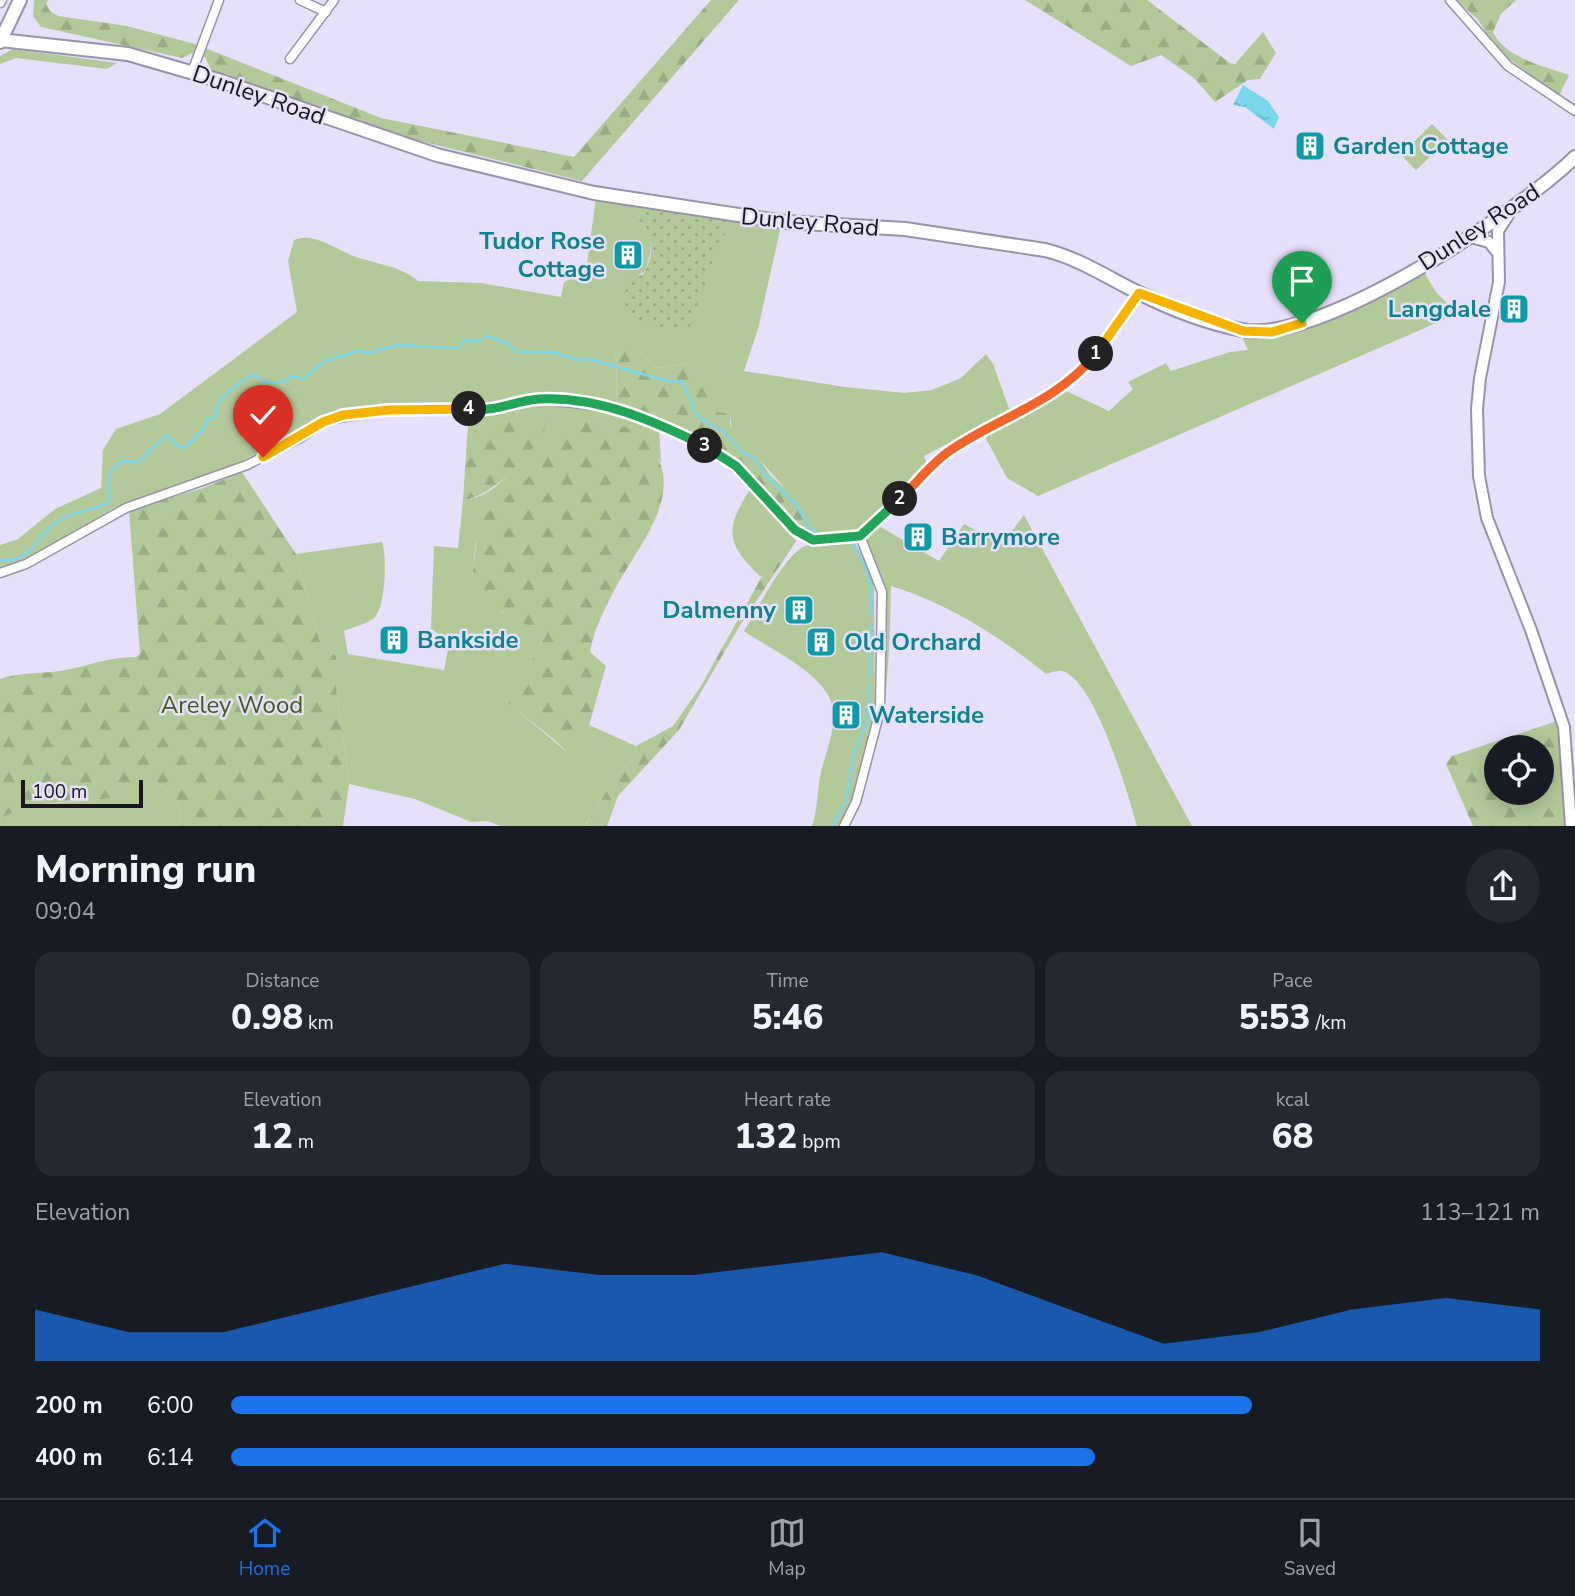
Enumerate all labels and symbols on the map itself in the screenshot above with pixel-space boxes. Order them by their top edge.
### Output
street label: Dunley Road [188,57,330,133]
building icon: Garden Cottage [1293,129,1327,163]
place label: Garden Cottage [1333,130,1509,162]
street label: Dunley Road [1412,176,1546,278]
street label: Dunley Road [739,200,881,244]
place label: Tudor Rose Cottage [479,225,605,285]
building icon: Tudor Rose Cottage [611,238,645,272]
pin [1272,251,1332,323]
building icon: Langdale [1497,292,1531,326]
place label: Langdale [1388,293,1491,325]
pin: 1 [1078,336,1114,372]
pin [233,385,293,457]
pin: 4 [452,392,486,426]
pin: 3 [688,428,722,464]
pin: 2 [883,482,918,516]
building icon: Barrymore [901,520,935,554]
place label: Barrymore [941,521,1060,553]
building icon: Dalmenny [782,593,816,627]
place label: Dalmenny [662,594,776,626]
building icon: Bankside [377,623,411,657]
place label: Bankside [417,624,519,656]
building icon: Old Orchard [804,625,838,659]
place label: Old Orchard [844,626,981,658]
park label: Areley Wood [161,689,303,721]
building icon: Waterside [829,698,863,732]
place label: Waterside [869,699,984,731]
scale bar [21,777,144,809]

